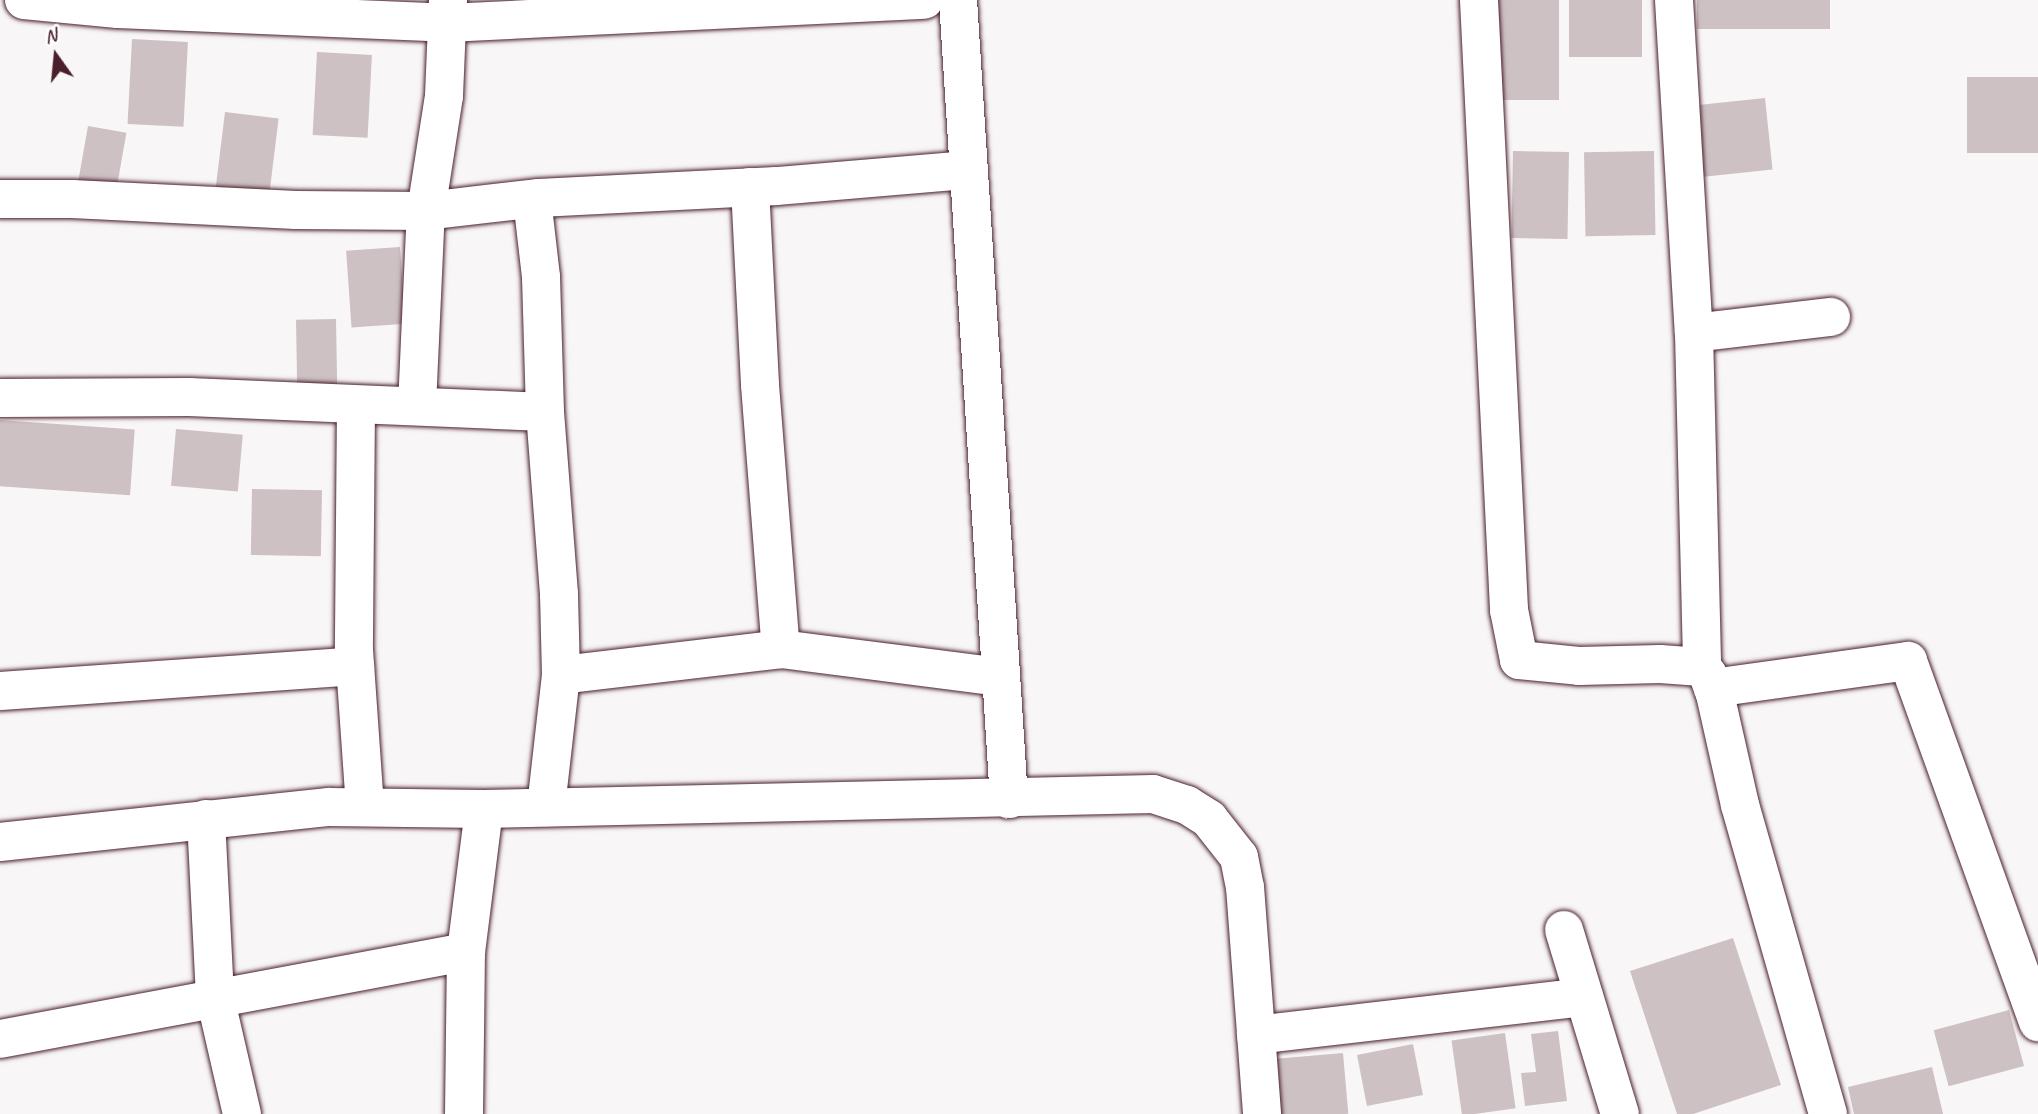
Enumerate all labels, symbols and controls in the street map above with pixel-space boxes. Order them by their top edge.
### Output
north arrow [21,21,91,91]
text: N [42,23,59,49]

